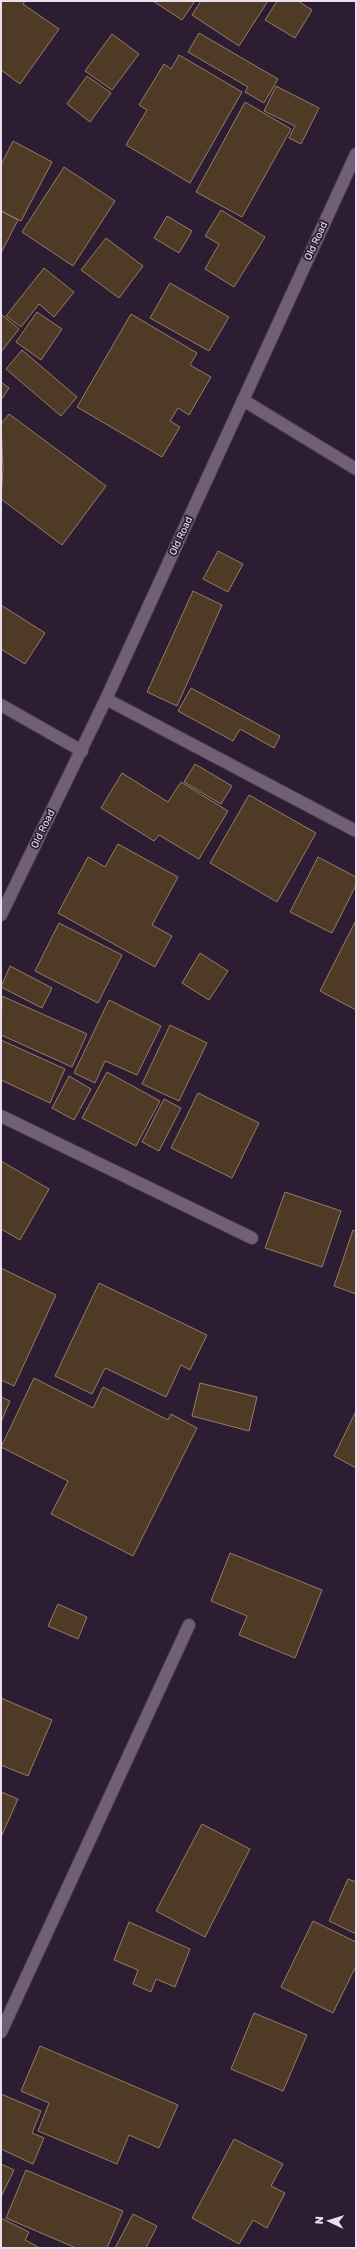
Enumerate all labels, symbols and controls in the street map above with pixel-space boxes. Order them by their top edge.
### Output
street label: Old Road [302,220,330,262]
street label: Old Road [167,515,195,557]
street label: Old Road [29,808,57,850]
north arrow [309,2201,349,2241]
text: N [313,2216,326,2225]

